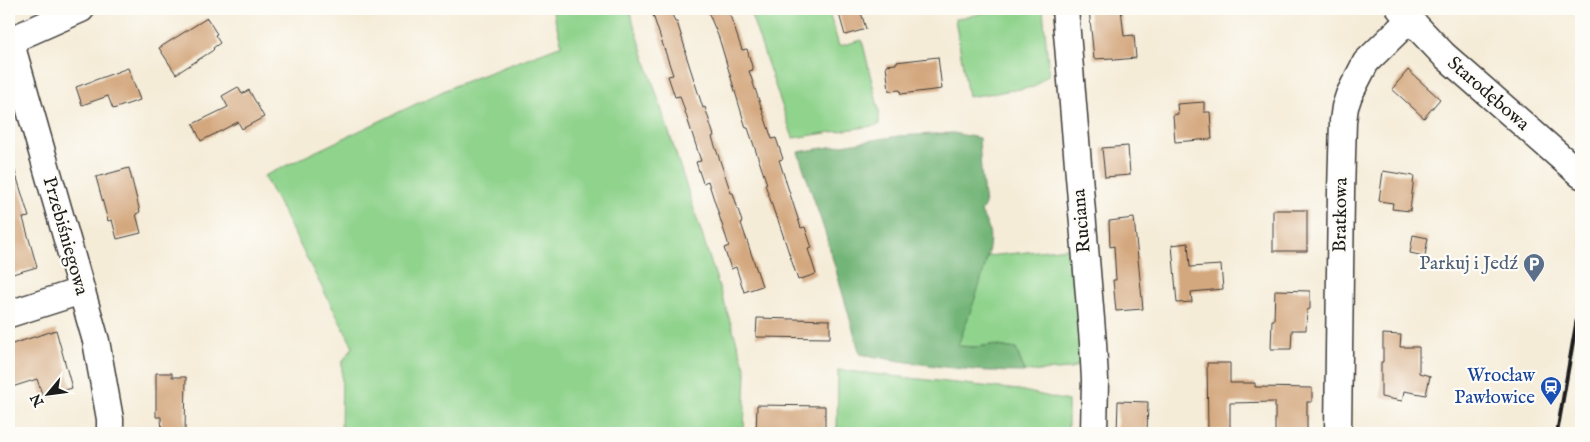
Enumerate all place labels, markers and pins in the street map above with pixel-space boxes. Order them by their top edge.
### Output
place label: Parkuj i Jedź [1419,252,1518,276]
parking icon: Parkuj i Jedź [1522,252,1546,283]
place label: Wrocław Pawłowice [1454,364,1536,410]
station icon: Wrocław Pawłowice [1539,375,1563,406]

